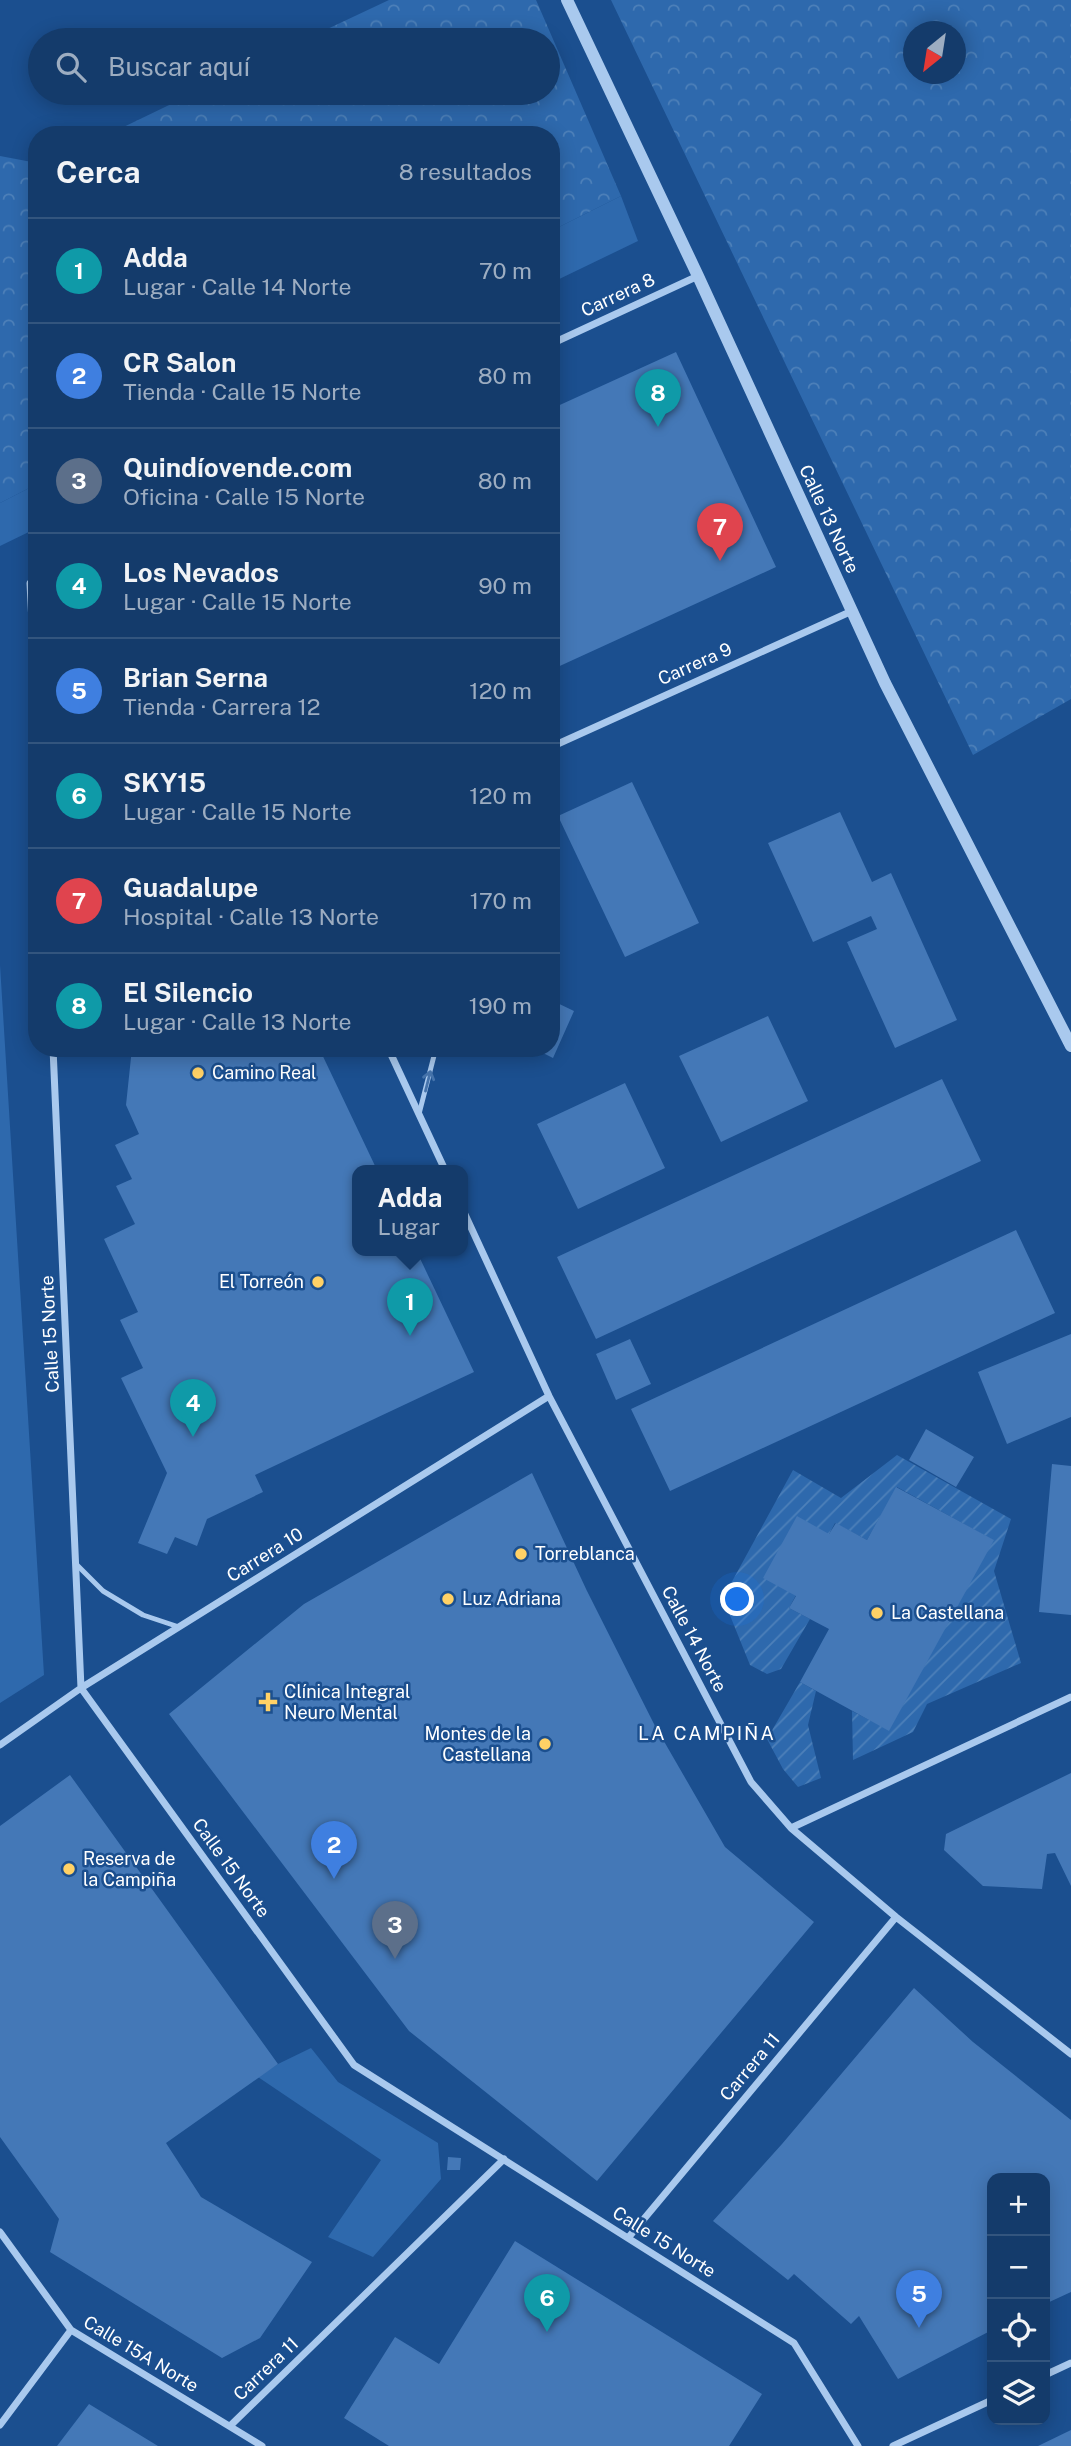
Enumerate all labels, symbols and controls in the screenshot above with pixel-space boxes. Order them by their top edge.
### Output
north arrow [903,21,966,84]
search box [28,28,560,105]
icon: search [52,48,90,86]
text: Buscar aquí [108,51,250,82]
text: Cerca [56,154,141,190]
text: 8 resultados [399,158,532,185]
text: Adda [123,242,188,273]
text: 1 [74,257,84,284]
text: 70 m [479,257,532,284]
street label: Carrera 8 [578,268,658,321]
text: Lugar · Calle 14 Norte [123,273,351,300]
text: CR Salon [123,347,236,378]
text: 2 [72,362,86,389]
text: 80 m [478,362,532,389]
pin: 8 [635,369,681,427]
text: Tienda · Calle 15 Norte [123,378,361,405]
text: Quindíovende.com [123,452,352,483]
street label: Calle 13 Norte [795,461,864,576]
text: 3 [71,467,87,494]
text: 80 m [478,467,532,494]
text: Oficina · Calle 15 Norte [123,483,365,510]
pin: 7 [697,503,743,561]
text: Los Nevados [123,557,279,588]
text: 4 [71,572,87,599]
text: 90 m [478,572,532,599]
text: Lugar · Calle 15 Norte [123,588,352,615]
street label: Carrera 9 [655,638,735,689]
text: Brian Serna [123,662,268,693]
text: 5 [71,677,87,704]
text: 120 m [469,677,532,704]
text: Tienda · Carrera 12 [123,693,321,720]
text: SKY15 [123,767,206,798]
text: 6 [71,782,87,809]
text: 120 m [469,782,532,809]
text: Lugar · Calle 15 Norte [123,798,352,825]
text: Guadalupe [123,872,258,903]
text: 7 [72,887,86,914]
text: 170 m [470,887,532,914]
text: Hospital · Calle 13 Norte [123,903,379,930]
text: El Silencio [123,977,253,1008]
text: 8 [71,992,87,1019]
text: 190 m [469,992,532,1019]
text: Lugar · Calle 13 Norte [123,1008,351,1035]
place label: Camino Real [212,1062,317,1083]
marker: Camino Real [190,1065,206,1081]
one-way arrow [422,1070,435,1093]
popup [352,1165,468,1256]
text: Adda [378,1182,442,1213]
text: Lugar [378,1213,440,1240]
place label: El Torreón [219,1271,304,1292]
marker: El Torreón [310,1274,326,1290]
street label: Calle 15 Norte [36,1275,63,1393]
pin: 1 [387,1278,433,1336]
pin: 4 [170,1379,216,1437]
street label: Carrera 10 [223,1523,307,1586]
place label: Torreblanca [535,1543,635,1564]
marker: Torreblanca [513,1546,529,1562]
street label: Calle 14 Norte [658,1582,731,1695]
your location [720,1582,754,1616]
place label: Luz Adriana [462,1588,561,1609]
marker: Luz Adriana [440,1591,456,1607]
place label: La Castellana [891,1602,1004,1623]
marker: La Castellana [869,1605,885,1621]
place label: Clínica Integral Neuro Mental [284,1681,410,1723]
marker: Clínica Integral Neuro Mental [258,1692,278,1712]
district label: LA CAMPIÑA [638,1722,776,1744]
place label: Montes de la Castellana [424,1723,531,1765]
marker: Montes de la Castellana [537,1736,553,1752]
street label: Calle 15 Norte [188,1814,274,1921]
pin: 2 [311,1821,357,1879]
place label: Reserva de la Campiña [83,1848,176,1890]
marker: Reserva de la Campiña [61,1861,77,1877]
pin: 3 [372,1901,418,1959]
street label: Carrera 11 [715,2029,784,2105]
map controls [987,2173,1050,2425]
button: + [987,2173,1050,2236]
street label: Calle 15 Norte [609,2202,720,2282]
button: − [987,2236,1050,2299]
pin: 5 [896,2270,942,2328]
pin: 6 [524,2274,570,2332]
button: locate [987,2299,1050,2362]
street label: Calle 15A Norte [80,2311,202,2396]
street label: Carrera 11 [229,2333,302,2405]
button: layers [987,2362,1050,2425]

